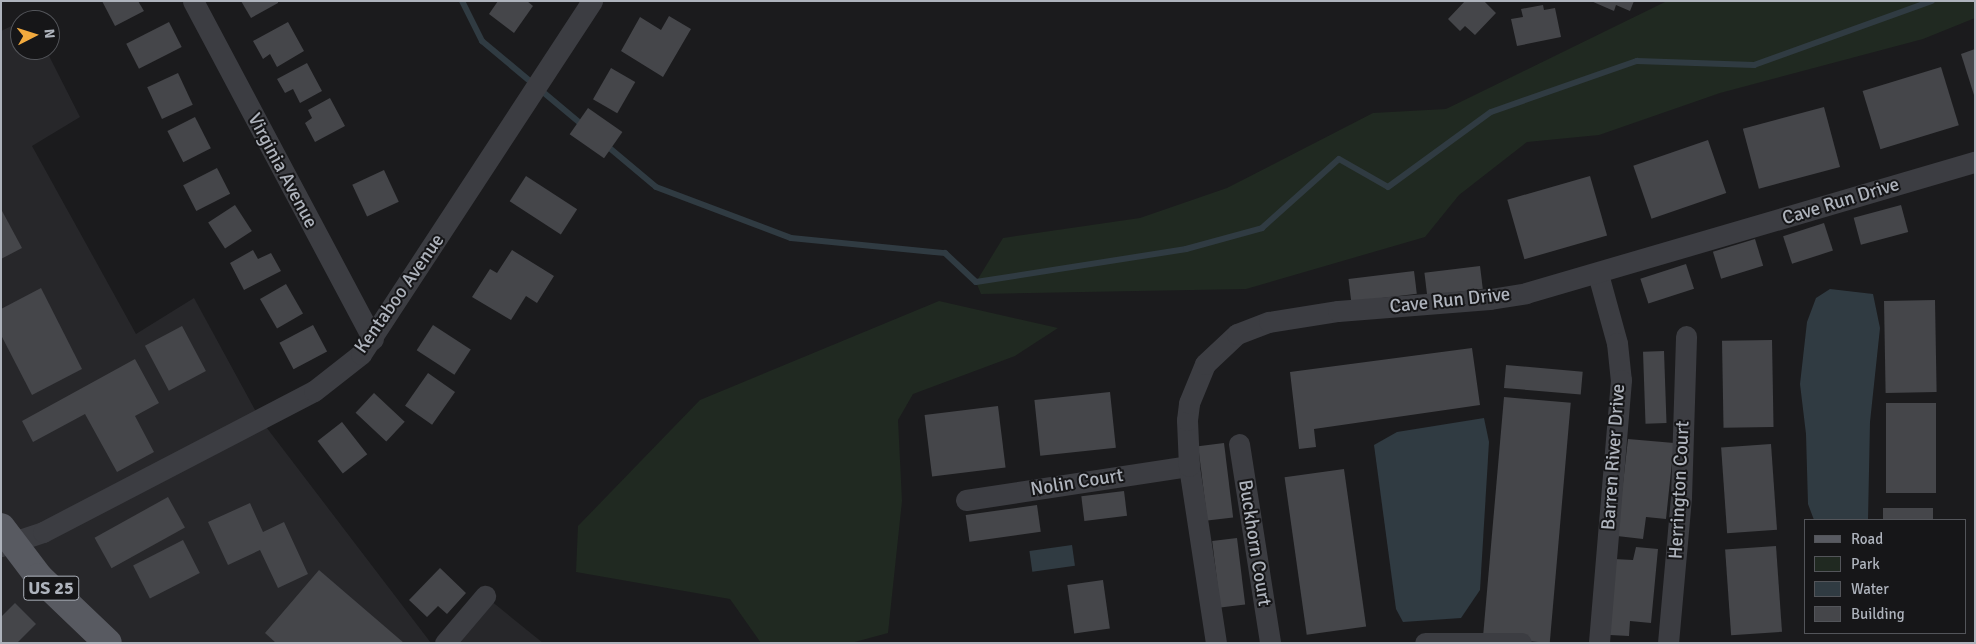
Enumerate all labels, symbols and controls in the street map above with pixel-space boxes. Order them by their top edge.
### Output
north arrow [10,10,60,60]
text: N [41,28,58,39]
street label: Virginia Avenue [242,110,322,232]
street label: Cave Run Drive [1780,173,1902,231]
street label: Kentaboo Avenue [350,230,450,358]
street label: Cave Run Drive [1389,283,1511,319]
street label: Barren River Drive [1598,383,1630,531]
street label: Herrington Court [1665,420,1695,560]
street label: Nolin Court [1029,464,1125,502]
street label: Buckhorn Court [1233,478,1275,608]
legend [1804,519,1966,634]
text: Road [1851,530,1883,548]
text: Park [1851,555,1880,573]
road number: US 25 [22,572,80,604]
text: Water [1851,580,1889,598]
text: Building [1851,605,1905,623]

